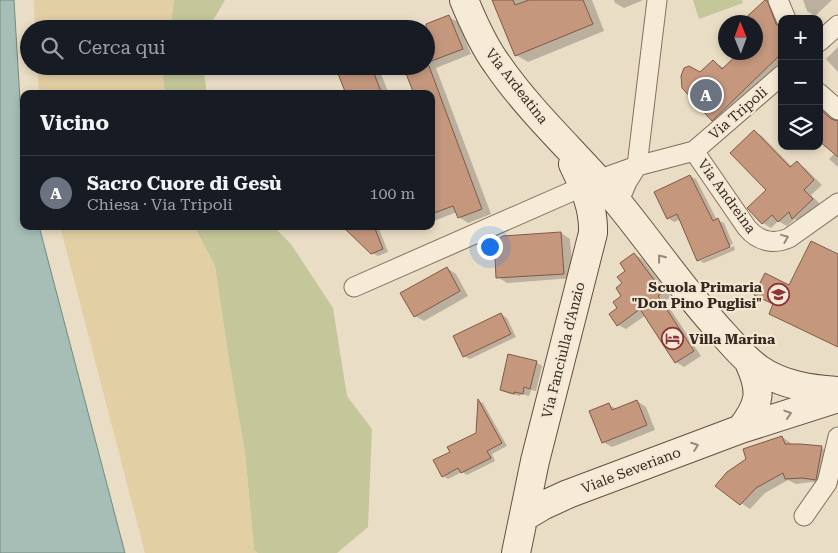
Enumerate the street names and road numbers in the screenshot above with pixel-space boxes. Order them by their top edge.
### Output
street label: Via Ardeatina [483,45,552,127]
street label: Via Tripoli [706,83,771,142]
street label: Via Andreina [695,156,759,236]
street label: Via Fanciulla d'Anzio [538,280,588,420]
street label: Viale Severiano [579,444,683,496]

